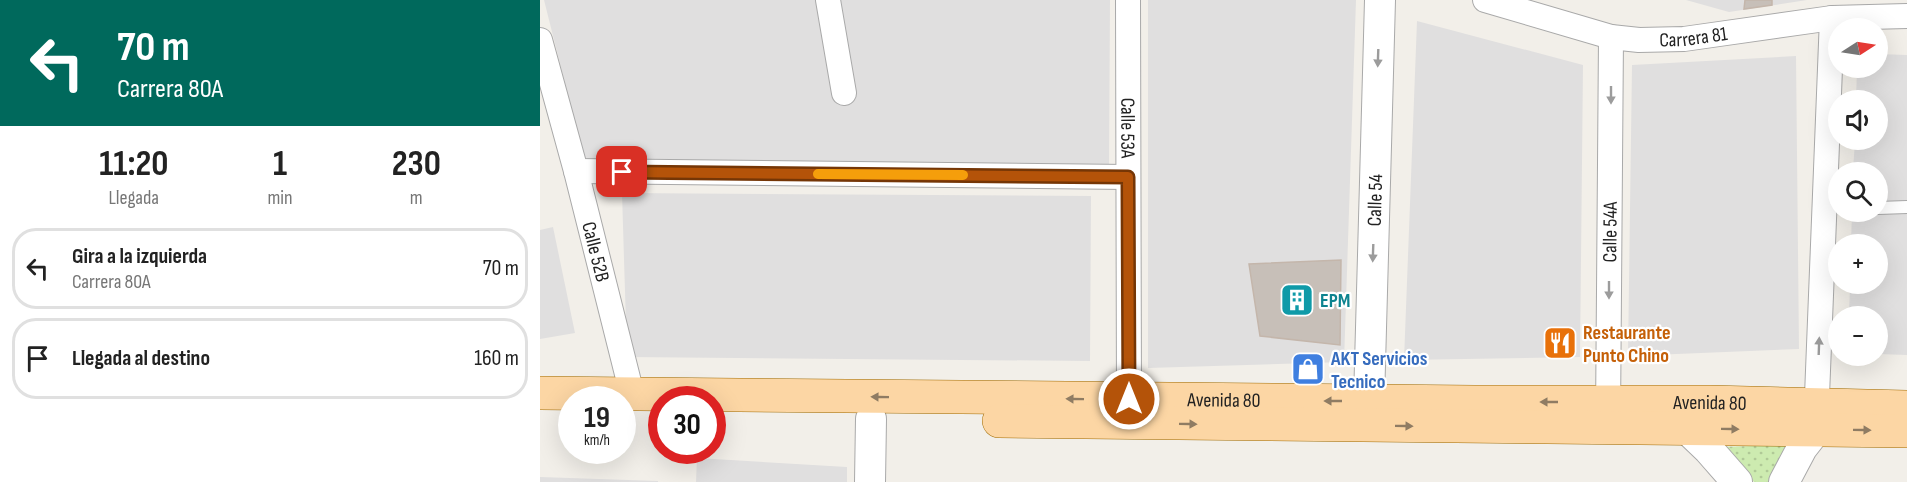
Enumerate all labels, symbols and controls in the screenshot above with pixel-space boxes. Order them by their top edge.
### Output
north arrow [1828,18,1888,78]
map controls [1828,18,1888,366]
text: 70 m [117,22,190,73]
street label: Carrera 81 [1659,22,1729,53]
icon: left [18,24,96,102]
one-way arrow [1374,49,1383,68]
text: Carrera 80A [117,73,223,105]
one-way arrow [1606,86,1615,105]
button: sound [1828,90,1888,150]
street label: Calle 53A [1115,98,1139,159]
text: 11:20 [99,143,168,186]
text: 1 [273,143,287,186]
text: 230 [392,143,441,186]
pin [596,146,647,197]
icon: arrive [605,155,638,188]
button: search [1828,162,1888,222]
street label: Calle 54 [1363,174,1388,227]
text: Llegada [108,186,159,210]
text: min [267,186,293,210]
text: m [410,186,423,210]
street label: Calle 54A [1598,201,1623,263]
street label: Calle 52B [576,219,614,284]
button: + [1828,234,1888,294]
text: Gira a la izquierda [72,243,207,270]
one-way arrow [1368,244,1378,263]
icon: left [21,252,54,285]
text: 70 m [483,255,519,282]
text: Carrera 80A [72,270,151,294]
one-way arrow [1604,281,1614,300]
building icon: EPM [1279,282,1315,318]
place label: EPM [1320,289,1350,313]
button: − [1828,306,1888,366]
place label: Restaurante Punto Chino [1583,321,1670,368]
restaurant icon: Restaurante Punto Chino [1542,325,1578,361]
one-way arrow [1815,337,1824,356]
icon: arrive [21,342,54,375]
text: Llegada al destino [72,345,210,372]
text: 160 m [474,345,519,372]
place label: AKT Servicios Tecnico [1330,347,1428,394]
shop icon: AKT Servicios Tecnico [1290,351,1326,387]
position arrow [1097,367,1161,431]
speed limit sign: 30 [648,386,726,464]
street label: Avenida 80 [1186,388,1261,413]
street label: Avenida 80 [1672,391,1747,416]
one-way arrow [871,392,890,402]
one-way arrow [1066,394,1085,404]
one-way arrow [1324,396,1343,406]
one-way arrow [1540,397,1559,407]
text: 19 [584,400,610,436]
one-way arrow [1179,419,1198,429]
one-way arrow [1395,421,1414,431]
one-way arrow [1720,424,1739,434]
one-way arrow [1852,426,1871,435]
text: km/h [584,431,610,450]

